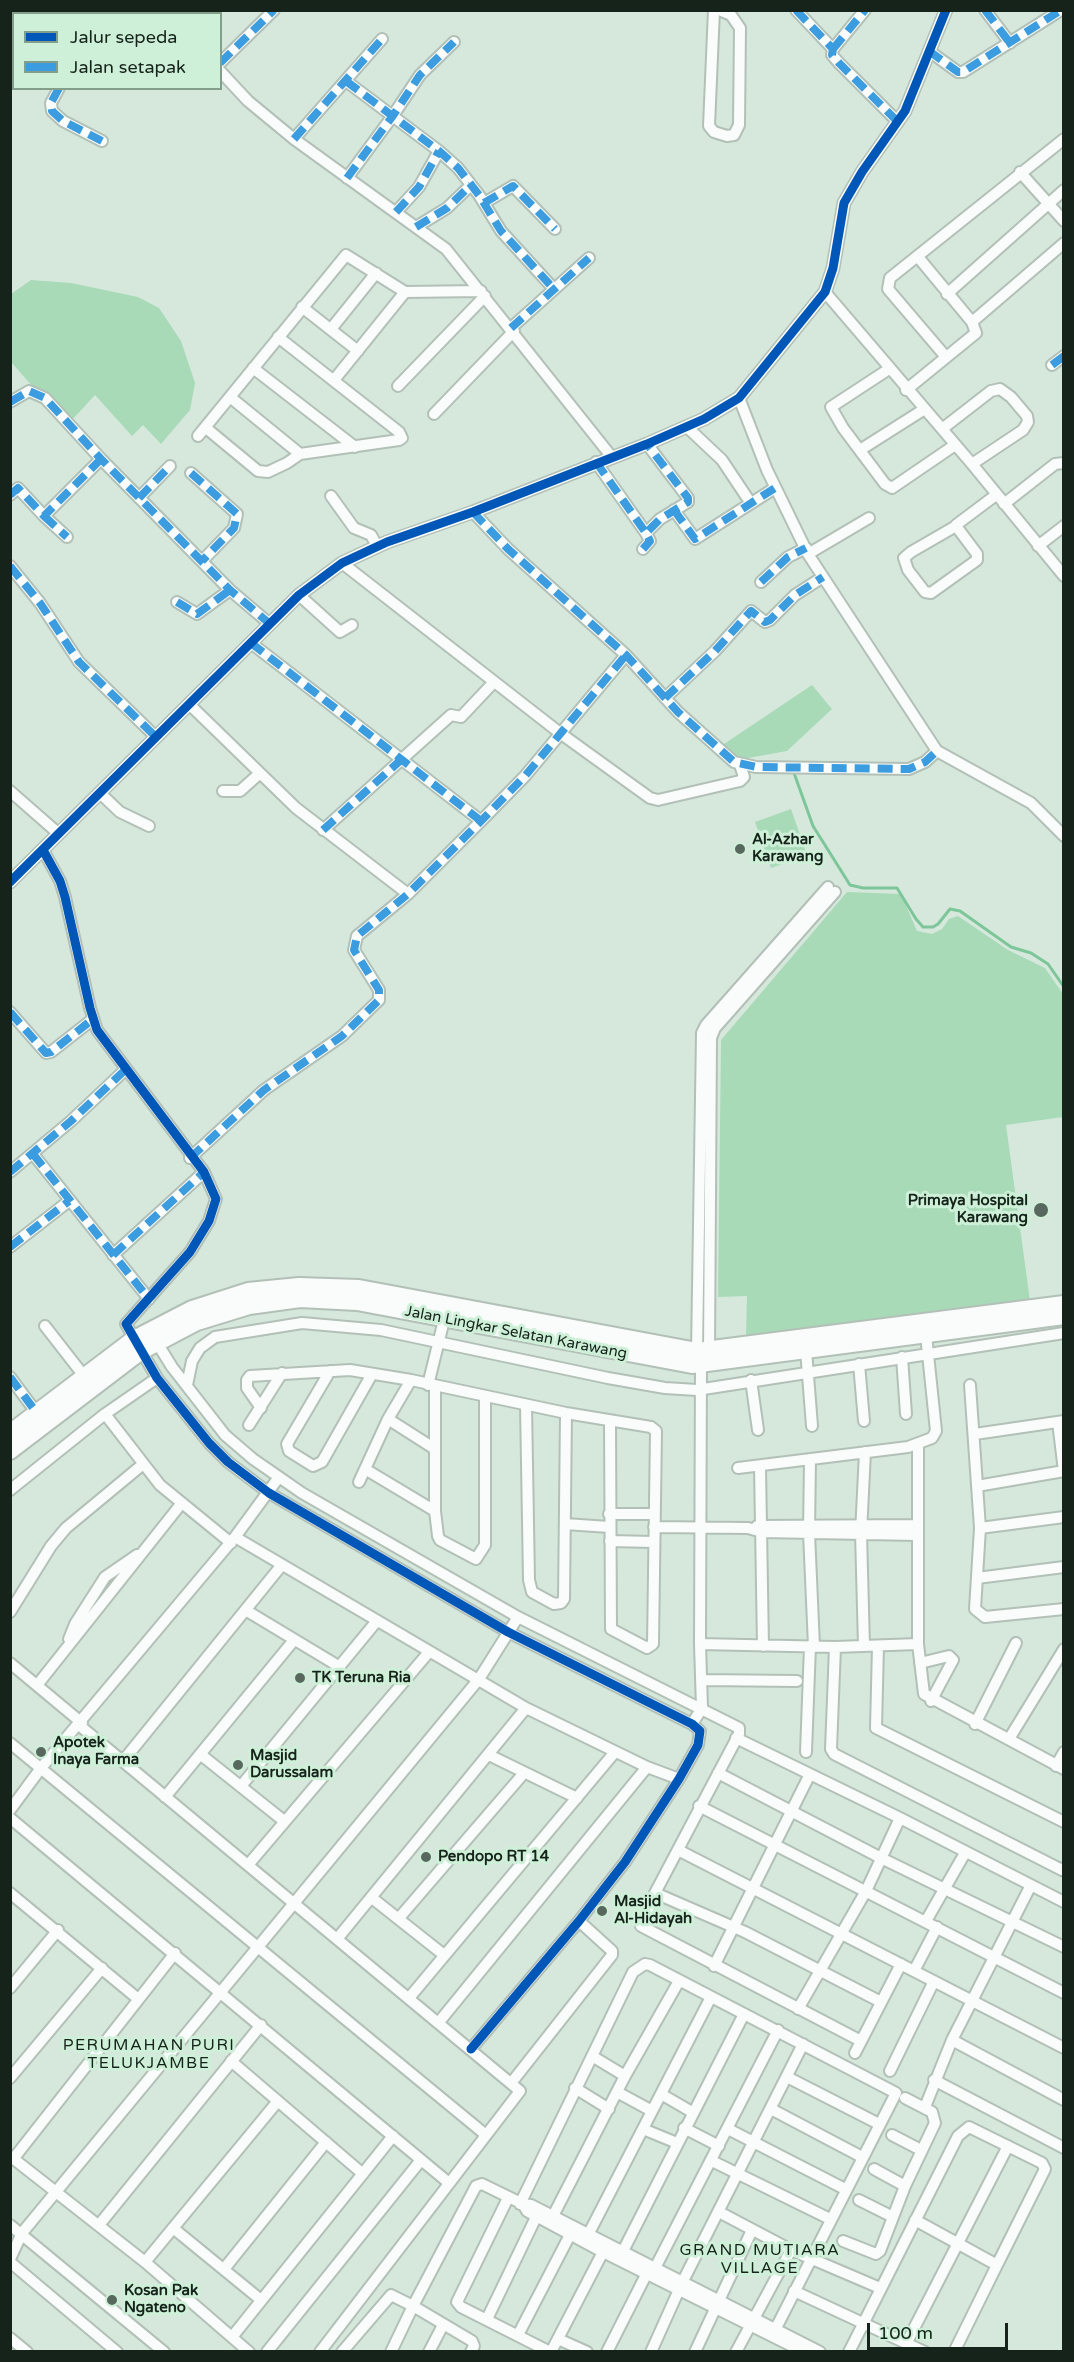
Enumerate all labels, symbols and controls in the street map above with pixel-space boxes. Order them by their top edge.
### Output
legend [12,12,222,90]
text: Jalur sepeda [70,26,177,48]
text: Jalan setapak [70,56,186,78]
place label: Al-Azhar Karawang [752,831,823,866]
marker: Al-Azhar Karawang [733,842,747,856]
place label: Primaya Hospital Karawang [908,1192,1028,1227]
marker: Primaya Hospital Karawang [1032,1201,1050,1219]
street label: Jalan Lingkar Selatan Karawang [403,1303,629,1363]
place label: TK Teruna Ria [312,1669,411,1687]
marker: TK Teruna Ria [293,1671,307,1685]
place label: Apotek Inaya Farma [53,1734,139,1769]
marker: Apotek Inaya Farma [34,1745,48,1759]
place label: Masjid Darussalam [250,1747,333,1782]
marker: Masjid Darussalam [231,1758,245,1772]
place label: Pendopo RT 14 [438,1848,549,1866]
marker: Pendopo RT 14 [419,1850,433,1864]
place label: Masjid Al-Hidayah [614,1893,692,1928]
marker: Masjid Al-Hidayah [595,1904,609,1918]
district label: PERUMAHAN PURI TELUKJAMBE [63,2036,235,2074]
district label: GRAND MUTIARA VILLAGE [679,2241,841,2279]
place label: Kosan Pak Ngateno [124,2282,198,2317]
marker: Kosan Pak Ngateno [105,2293,119,2307]
scale bar [870,2311,1011,2349]
text: 100 m [878,2322,933,2344]

